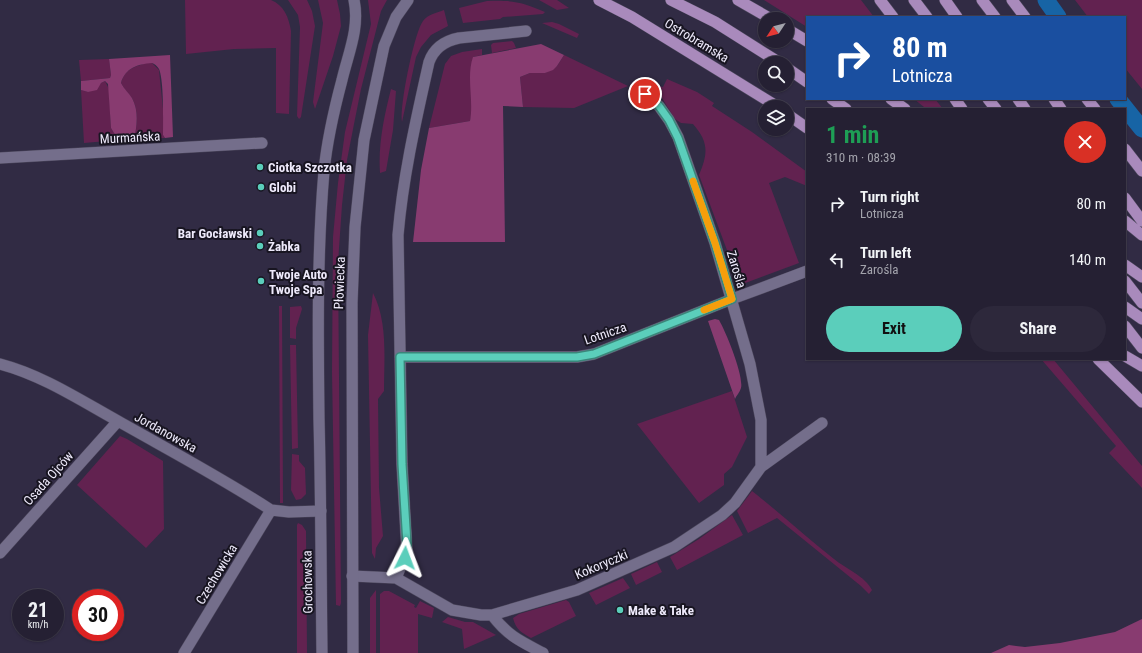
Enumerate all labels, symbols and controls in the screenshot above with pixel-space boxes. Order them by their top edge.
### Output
north arrow [758,12,794,48]
map controls [758,12,794,136]
street label: Ostrobramska [662,15,732,65]
text: 80 m [892,31,948,64]
icon: right [826,32,878,84]
button: search [758,56,794,92]
text: Lotnicza [892,65,953,86]
pin [628,77,662,111]
icon: arrive [634,83,656,105]
button: layers [758,100,794,136]
text: 1 min [826,121,879,149]
button: close [1064,121,1106,163]
street label: Murmańska [99,128,161,147]
text: 310 m · 08:39 [826,150,896,165]
place label: Ciotka Szczotka [268,160,352,175]
marker: Ciotka Szczotka [255,162,265,172]
place label: Globi [269,180,296,195]
marker: Globi [256,182,266,192]
text: Turn right [860,188,919,206]
icon: right [826,193,848,215]
text: 80 m [1076,195,1106,213]
text: Lotnicza [860,206,904,221]
place label: Bar Gocławski [178,226,252,241]
marker: Bar Gocławski [255,228,265,238]
place label: Żabka [268,239,300,254]
marker: Żabka [255,241,265,251]
text: Turn left [860,244,911,262]
street label: Zarośla [724,249,749,290]
icon: left [826,249,848,271]
text: 140 m [1069,251,1106,269]
street label: Płowiecka [331,256,348,310]
text: Zarośla [860,262,899,277]
place label: Twoje Auto Twoje Spa [269,267,328,297]
marker: Twoje Auto Twoje Spa [256,276,266,286]
button: Exit [826,306,962,352]
button: Share [970,306,1106,352]
street label: Lotnicza [582,319,628,348]
street label: Jordanowska [132,409,199,456]
street label: Osada Ojców [20,448,77,508]
position arrow [384,537,426,579]
street label: Czechowicka [193,542,240,607]
street label: Kokoryczki [573,547,630,582]
street label: Grochowska [299,550,316,614]
speed limit sign: 30 [72,589,124,641]
text: 21 [28,598,48,622]
place label: Make & Take [628,603,694,618]
marker: Make & Take [615,605,625,615]
text: km/h [28,619,48,630]

